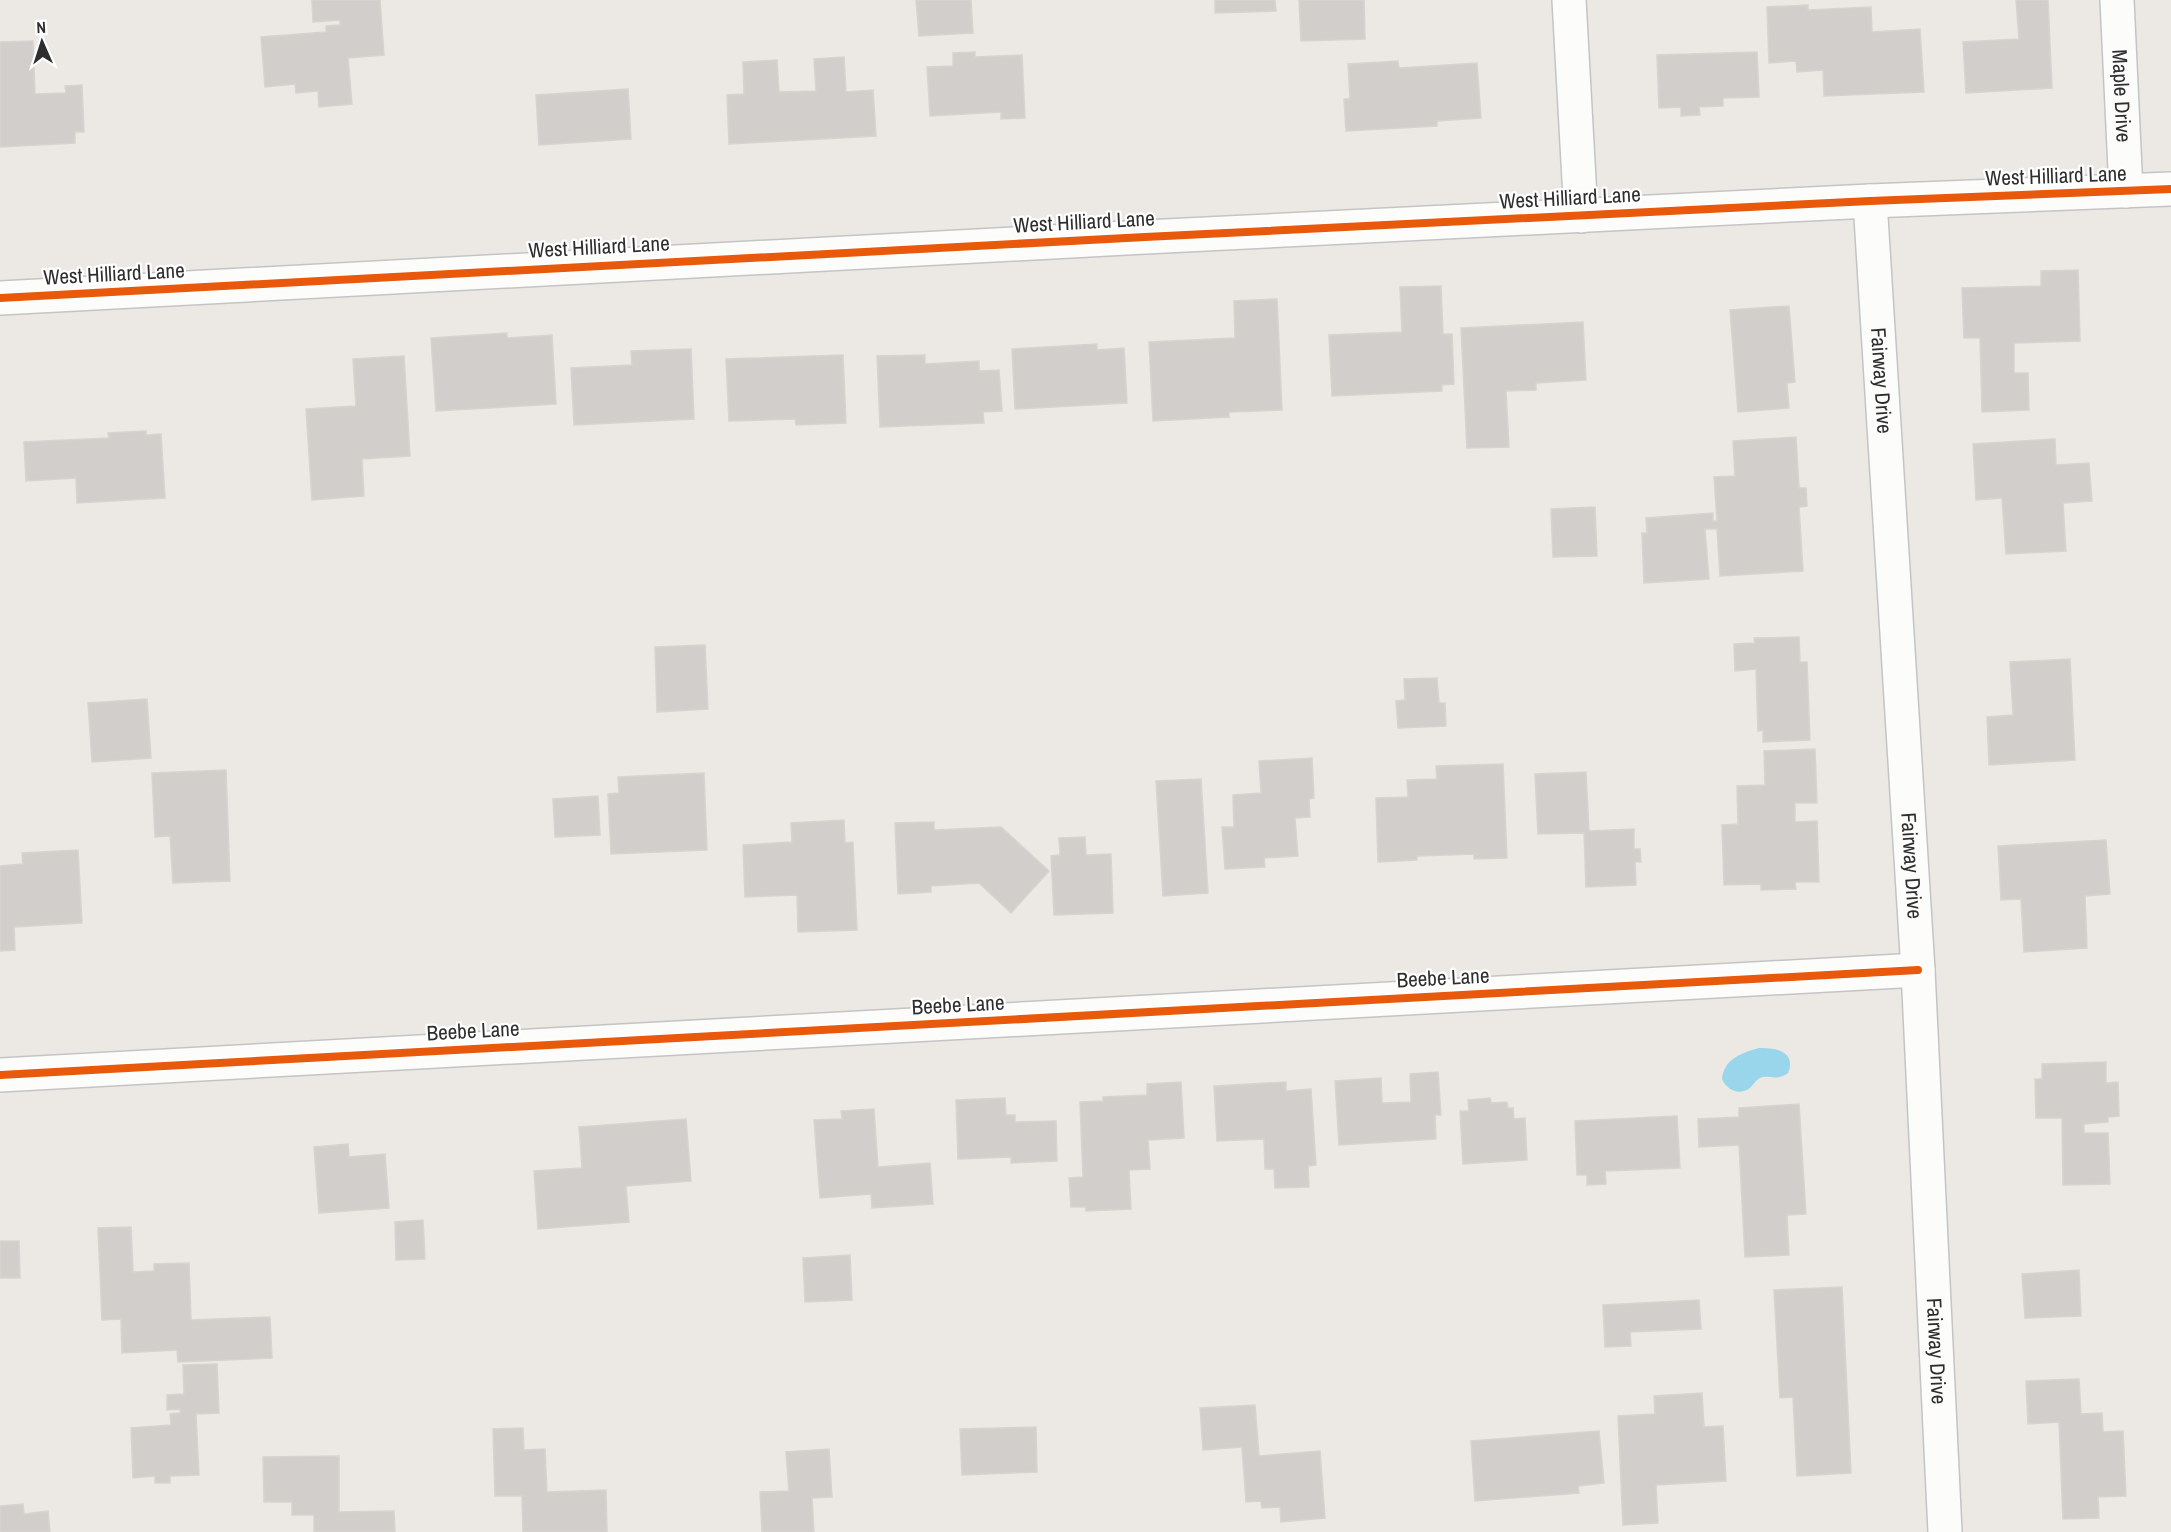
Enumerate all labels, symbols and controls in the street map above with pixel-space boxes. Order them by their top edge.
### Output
north arrow [12,12,72,72]
text: N [36,16,47,38]
street label: Maple Drive [2105,49,2139,143]
street label: West Hilliard Lane [1985,159,2127,192]
street label: West Hilliard Lane [1499,179,1641,216]
street label: West Hilliard Lane [1013,203,1155,240]
street label: West Hilliard Lane [528,228,670,265]
street label: West Hilliard Lane [43,255,185,292]
street label: Fairway Drive [1864,327,1899,435]
street label: Fairway Drive [1894,812,1930,920]
street label: Beebe Lane [1396,961,1490,994]
street label: Beebe Lane [911,988,1005,1021]
street label: Beebe Lane [426,1014,520,1047]
street label: Fairway Drive [1920,1297,1954,1405]

